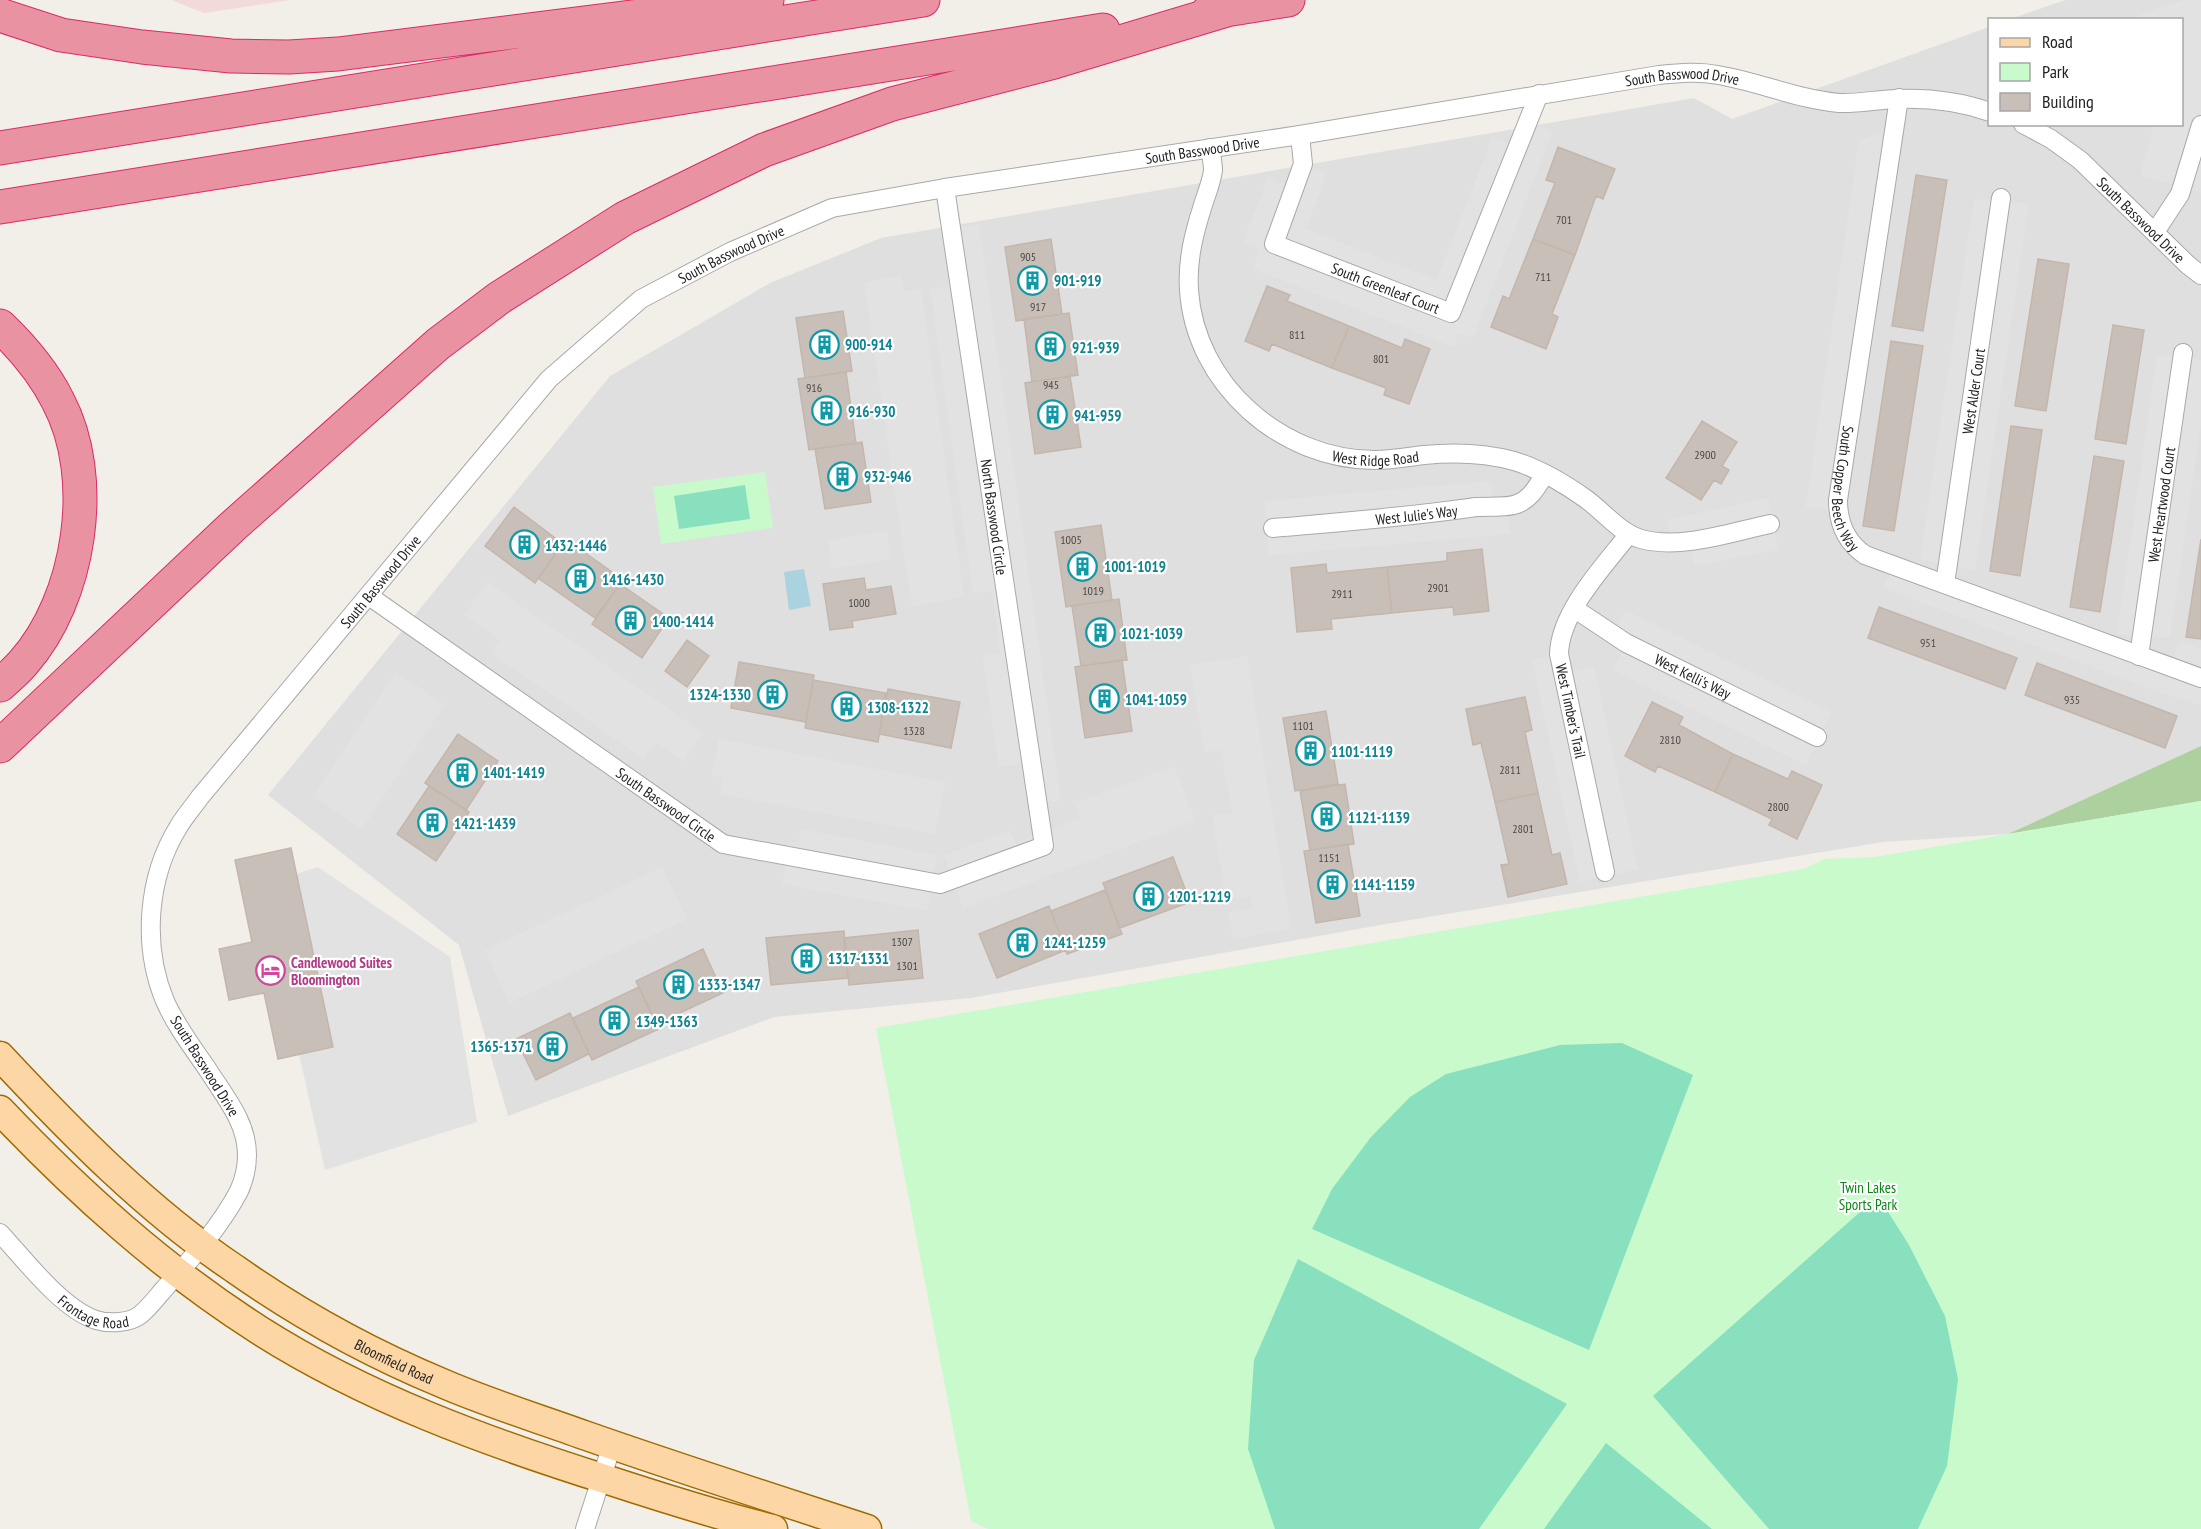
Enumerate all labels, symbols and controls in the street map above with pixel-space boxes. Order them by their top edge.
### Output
legend [1988,18,2183,126]
text: Road [2042,30,2073,53]
text: Park [2042,60,2069,83]
street label: South Basswood Drive [1624,63,1741,90]
text: Building [2042,90,2094,113]
street label: South Basswood Drive [1144,132,1261,167]
street label: South Basswood Drive [2093,173,2189,267]
house number: 701 [1556,212,1572,227]
street label: South Basswood Drive [675,220,787,287]
house number: 905 [1020,249,1036,264]
street label: South Greenleaf Court [1329,258,1442,317]
building icon: 901-919 [1017,264,1049,296]
house number: 711 [1535,269,1551,284]
place label: 901-919 [1054,271,1102,290]
house number: 917 [1030,299,1046,314]
house number: 811 [1289,327,1305,342]
building icon: 900-914 [808,328,840,360]
building icon: 921-939 [1035,331,1067,363]
place label: 900-914 [845,335,893,354]
place label: 921-939 [1072,338,1120,357]
street label: West Alder Court [1957,347,1989,435]
house number: 801 [1373,351,1389,366]
house number: 945 [1043,377,1059,392]
house number: 916 [806,380,822,395]
building icon: 916-930 [811,395,843,427]
building icon: 941-959 [1037,399,1069,431]
place label: 916-930 [848,402,896,421]
place label: 941-959 [1074,406,1122,425]
street label: South Copper Beech Way [1828,425,1864,555]
street label: West Ridge Road [1330,446,1420,470]
street label: West Heartwood Court [2143,446,2179,564]
house number: 2900 [1694,447,1716,462]
street label: North Basswood Circle [976,458,1012,576]
building icon: 932-946 [827,460,859,492]
place label: 932-946 [864,467,912,486]
street label: West Julie's Way [1375,500,1459,528]
building icon: 1432-1446 [508,529,540,561]
street label: South Basswood Drive [336,531,424,632]
house number: 1005 [1060,532,1082,547]
place label: 1432-1446 [545,536,607,555]
building icon: 1001-1019 [1067,550,1099,582]
place label: 1001-1019 [1104,557,1166,576]
building icon: 1416-1430 [565,563,597,595]
place label: 1416-1430 [602,570,664,589]
house number: 2901 [1427,580,1449,595]
house number: 1019 [1082,583,1104,598]
house number: 2911 [1331,586,1353,601]
house number: 1000 [848,595,870,610]
building icon: 1400-1414 [615,605,647,637]
place label: 1400-1414 [652,612,714,631]
building icon: 1021-1039 [1084,617,1116,649]
place label: 1021-1039 [1121,624,1183,643]
house number: 951 [1920,635,1936,650]
street label: West Kelli's Way [1652,649,1735,703]
street label: West Timber's Trail [1552,662,1590,761]
building icon: 1324-1330 [756,678,788,710]
building icon: 1041-1059 [1088,683,1120,715]
place label: 1324-1330 [689,685,751,704]
place label: 1041-1059 [1125,690,1187,709]
building icon: 1308-1322 [830,691,862,723]
house number: 935 [2064,692,2080,707]
place label: 1308-1322 [867,698,929,717]
house number: 1101 [1292,718,1314,733]
house number: 1328 [903,723,925,738]
house number: 2810 [1659,732,1681,747]
building icon: 1101-1119 [1294,735,1326,767]
place label: 1101-1119 [1331,742,1393,761]
building icon: 1401-1419 [446,756,478,788]
house number: 2811 [1499,762,1521,777]
place label: 1401-1419 [483,763,545,782]
street label: South Basswood Circle [613,763,720,846]
house number: 2800 [1767,799,1789,814]
building icon: 1121-1139 [1311,801,1343,833]
building icon: 1421-1439 [417,807,449,839]
place label: 1121-1139 [1348,808,1410,827]
place label: 1421-1439 [454,814,516,833]
house number: 2801 [1512,821,1534,836]
house number: 1151 [1318,850,1340,865]
building icon: 1141-1159 [1316,868,1348,900]
place label: 1141-1159 [1353,875,1415,894]
building icon: 1201-1219 [1132,880,1164,912]
place label: 1201-1219 [1169,887,1231,906]
building icon: 1241-1259 [1007,926,1039,958]
place label: 1241-1259 [1044,933,1106,952]
house number: 1307 [891,934,913,949]
building icon: 1317-1331 [791,942,823,974]
place label: 1317-1331 [828,949,889,968]
place label: Candlewood Suites Bloomington [291,953,392,989]
hotel icon: Candlewood Suites Bloomington [254,955,286,987]
house number: 1301 [896,958,918,973]
building icon: 1333-1347 [662,968,694,1000]
place label: 1333-1347 [699,975,761,994]
building icon: 1349-1363 [599,1005,631,1037]
street label: South Basswood Drive [166,1012,244,1120]
place label: 1349-1363 [636,1012,698,1031]
building icon: 1365-1371 [537,1030,569,1062]
place label: 1365-1371 [470,1037,532,1056]
park label: Twin Lakes Sports Park [1839,1178,1897,1214]
street label: Frontage Road [54,1290,130,1332]
street label: Bloomfield Road [352,1334,436,1388]

